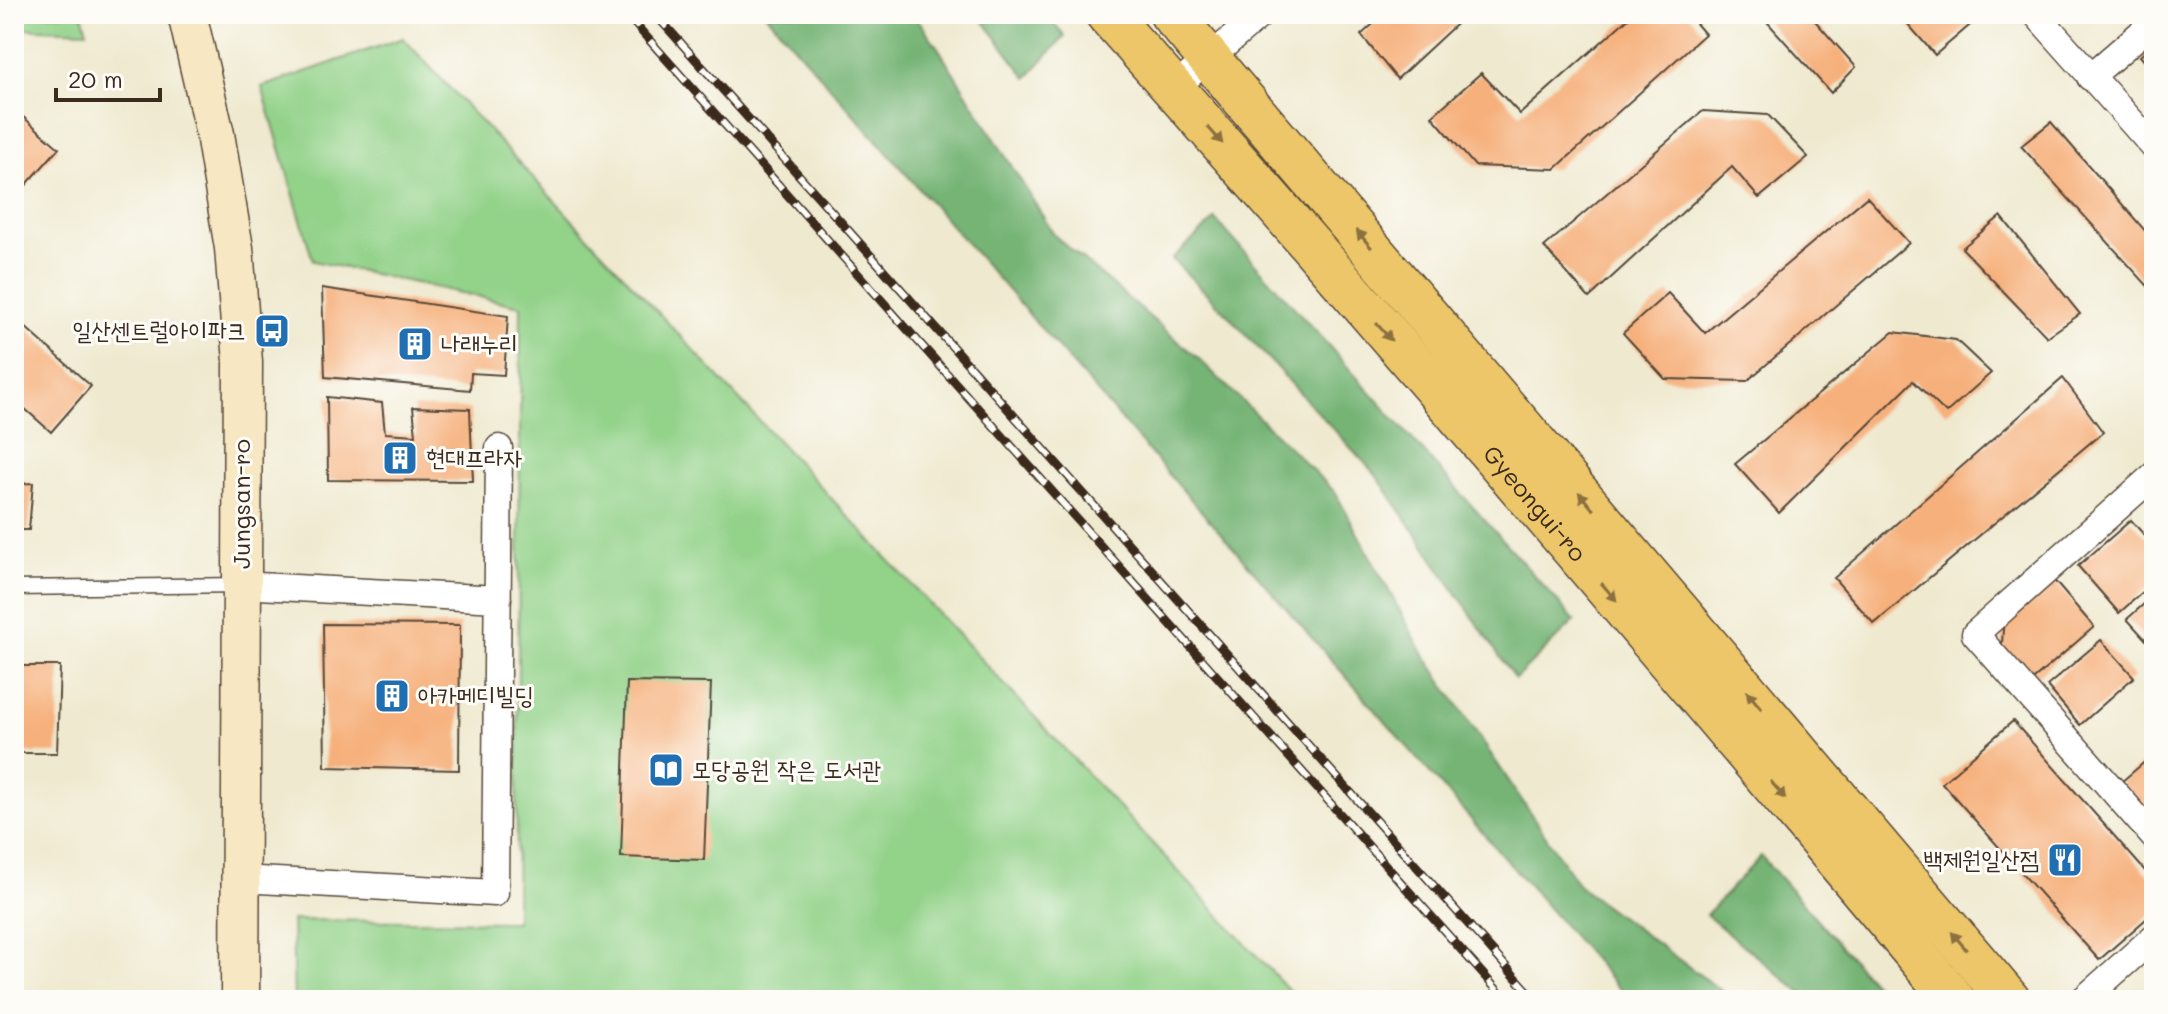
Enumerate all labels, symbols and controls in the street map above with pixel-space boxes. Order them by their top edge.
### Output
scale bar [56,52,160,102]
text: 20 m [68,63,123,94]
one-way arrow [1206,124,1223,144]
one-way arrow [1356,229,1373,249]
bus stop icon: 일산센트럴아이파크 [253,312,291,350]
place label: 일산센트럴아이파크 [72,314,246,345]
one-way arrow [1375,322,1393,341]
building icon: 나래누리 [396,325,434,363]
place label: 나래누리 [441,327,518,358]
street label: Gyeongui-ro [1477,438,1594,567]
street label: Jungsan-ro [225,439,256,569]
building icon: 현대프라자 [381,439,419,477]
place label: 현대프라자 [426,441,523,472]
one-way arrow [1578,492,1595,512]
one-way arrow [1600,582,1617,602]
building icon: 아카메디빌딩 [373,677,411,715]
place label: 아카메디빌딩 [418,679,534,710]
one-way arrow [1746,690,1763,710]
library icon: 모당공원 작은 도서관 [647,751,685,789]
place label: 모당공원 작은 도서관 [692,753,881,784]
one-way arrow [1769,780,1786,800]
restaurant icon: 백제원일산점 [2046,841,2084,879]
place label: 백제원일산점 [1923,843,2039,874]
one-way arrow [1950,931,1968,950]

